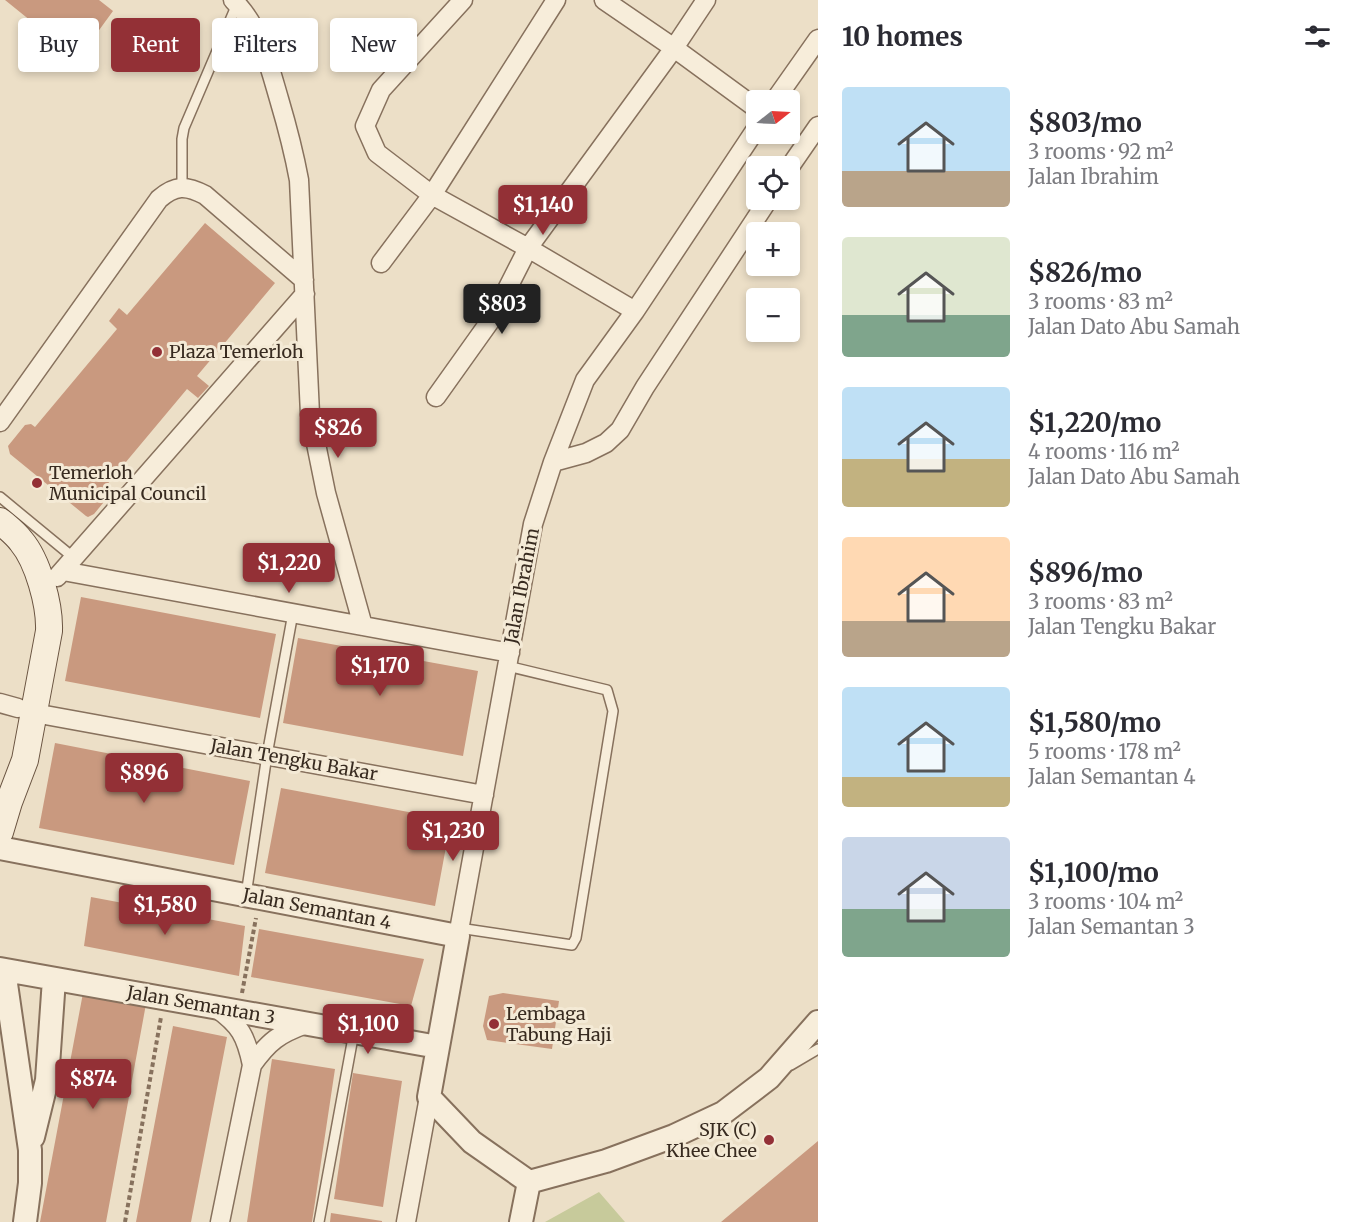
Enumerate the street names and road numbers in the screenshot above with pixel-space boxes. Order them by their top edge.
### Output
street label: Jalan Ibrahim [499,526,544,647]
street label: Jalan Tengku Bakar [208,733,380,786]
street label: Jalan Semantan 4 [240,883,393,934]
street label: Jalan Semantan 3 [124,980,277,1029]

